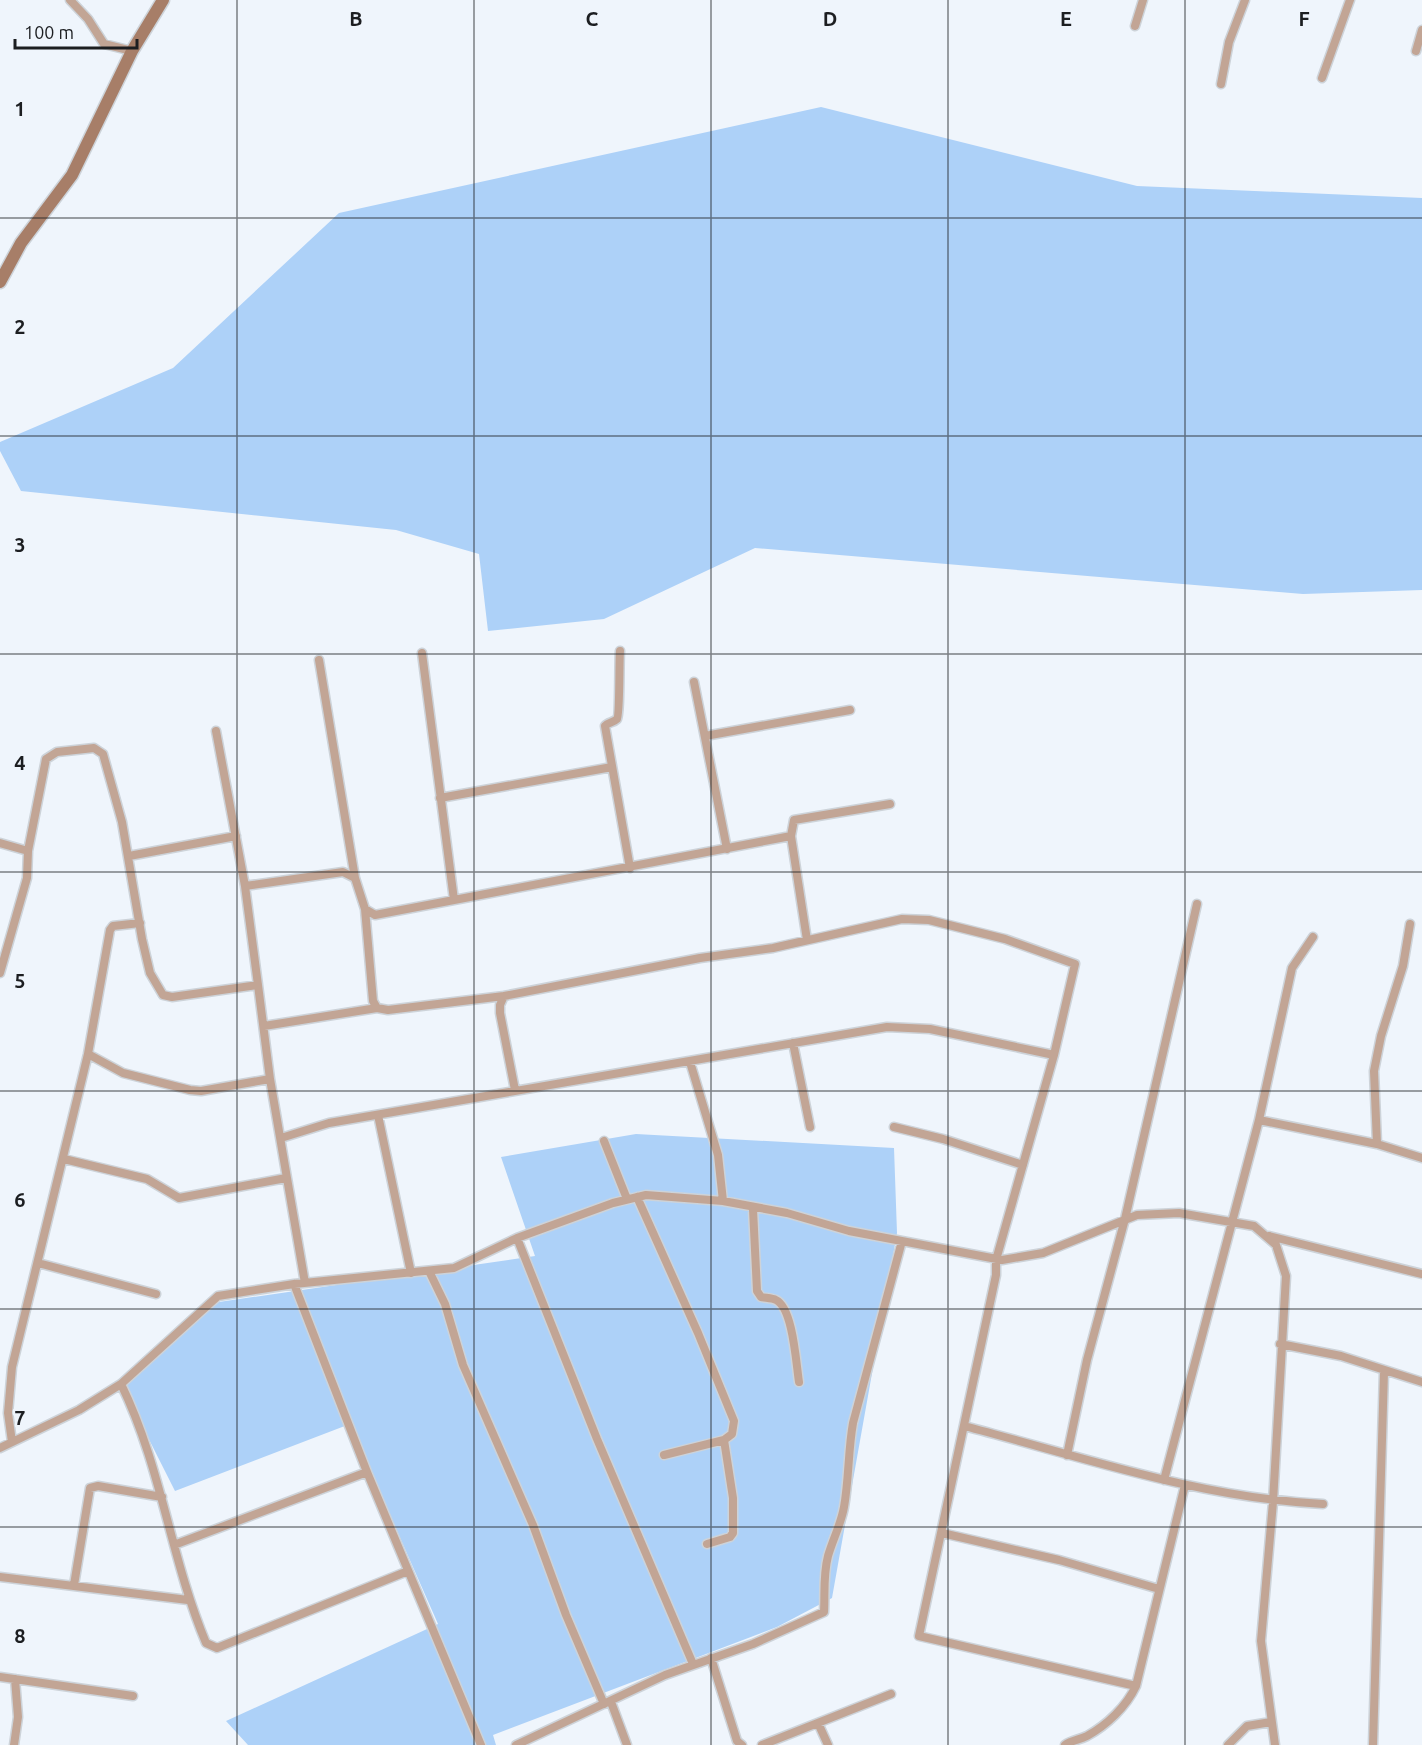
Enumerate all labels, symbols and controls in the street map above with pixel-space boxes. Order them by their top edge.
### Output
text: B [349,7,363,30]
text: C [586,7,599,30]
text: D [823,7,837,30]
text: E [1060,7,1072,30]
text: F [1298,7,1310,30]
scale bar [15,12,136,50]
text: 100 m [24,22,74,42]
text: 1 [14,97,26,120]
text: 2 [14,315,26,338]
text: 3 [14,533,26,556]
text: 4 [14,751,26,774]
text: 5 [14,969,26,992]
text: 6 [14,1188,26,1211]
text: 7 [14,1406,26,1429]
text: 8 [14,1624,26,1647]

